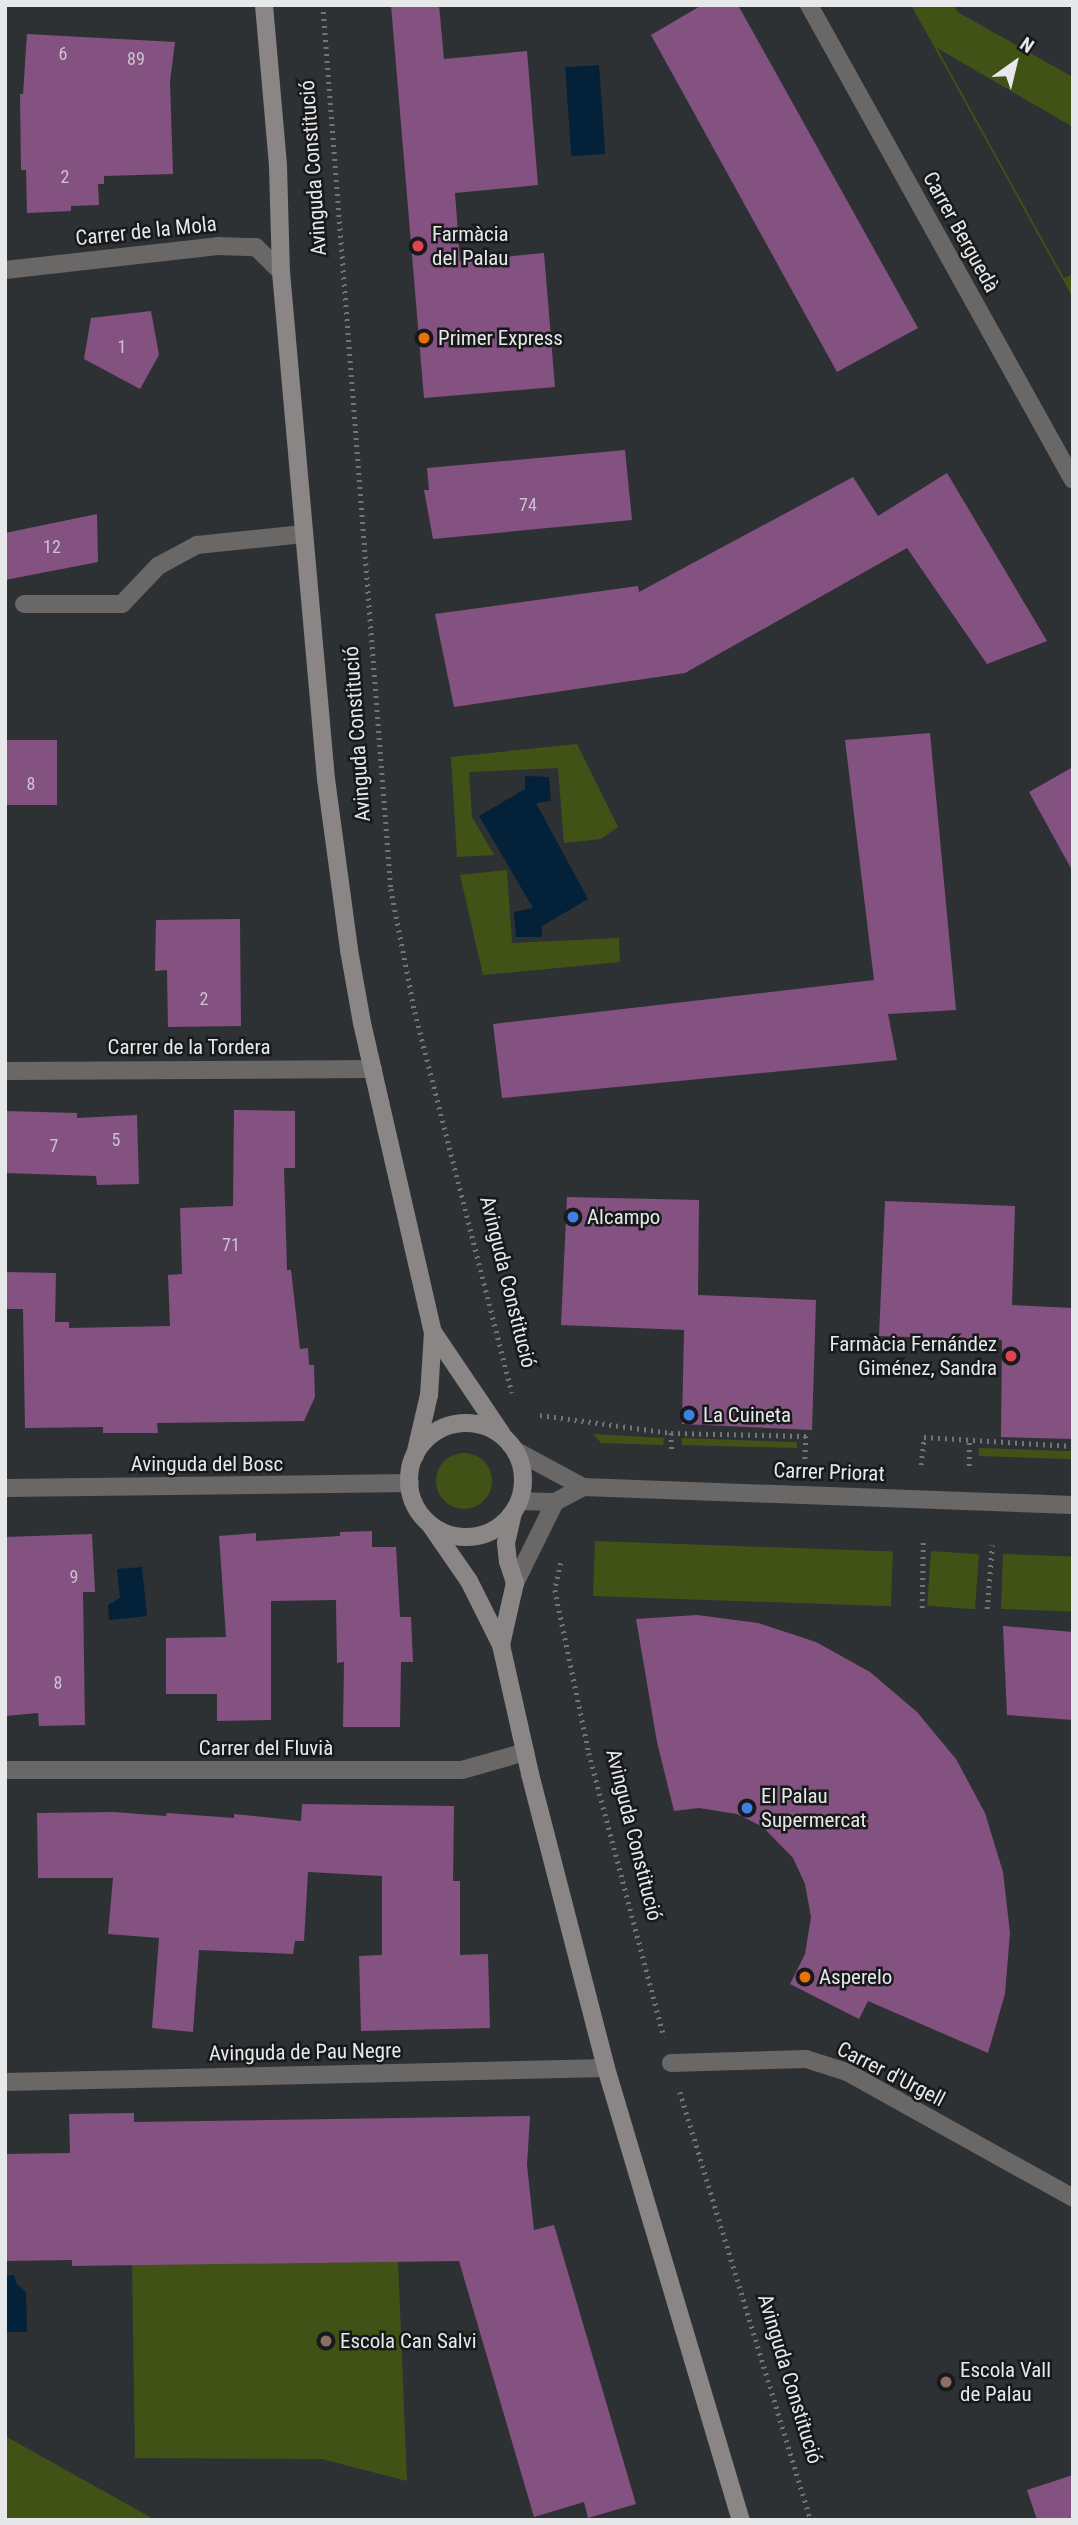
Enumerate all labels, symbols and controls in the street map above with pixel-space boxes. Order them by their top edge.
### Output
north arrow [980,28,1050,98]
text: N [1016,32,1038,58]
house number: 6 [59,43,67,65]
house number: 89 [127,48,145,70]
street label: Avinguda Constitució [294,79,332,257]
house number: 2 [61,166,69,188]
street label: Carrer Berguedà [918,167,1004,297]
street label: Carrer de la Mola [74,211,218,251]
place label: Farmàcia del Palau [432,221,509,271]
marker: Farmàcia del Palau [410,238,426,254]
place label: Primer Express [438,325,563,351]
marker: Primer Express [416,330,432,346]
house number: 1 [118,336,126,358]
house number: 74 [519,494,537,516]
house number: 12 [43,536,61,558]
street label: Avinguda Constitució [338,645,376,823]
house number: 8 [27,773,35,795]
house number: 2 [200,988,208,1010]
street label: Carrer de la Tordera [107,1034,271,1060]
house number: 5 [112,1129,120,1151]
house number: 7 [50,1135,58,1157]
street label: Avinguda Constitució [474,1194,542,1370]
place label: Alcampo [587,1204,660,1230]
marker: Alcampo [565,1209,581,1225]
house number: 71 [222,1234,240,1256]
place label: Farmàcia Fernández Giménez, Sandra [830,1331,997,1381]
marker: Farmàcia Fernández Giménez, Sandra [1003,1348,1019,1364]
place label: La Cuineta [703,1402,791,1428]
marker: La Cuineta [681,1407,697,1423]
street label: Avinguda del Bosc [131,1451,283,1477]
street label: Carrer Priorat [773,1457,885,1487]
house number: 9 [70,1566,78,1588]
house number: 8 [54,1672,62,1694]
street label: Carrer del Fluvià [199,1735,333,1761]
street label: Avinguda Constitució [600,1747,668,1923]
place label: El Palau Supermercat [761,1783,866,1833]
marker: El Palau Supermercat [739,1800,755,1816]
place label: Asperelo [819,1964,892,1990]
marker: Asperelo [797,1969,813,1985]
street label: Carrer d'Urgell [833,2036,949,2112]
street label: Avinguda de Pau Negre [209,2038,401,2066]
street label: Avinguda Constitució [752,2291,828,2467]
place label: Escola Can Salvi [340,2328,476,2354]
marker: Escola Can Salvi [318,2333,334,2349]
place label: Escola Vall de Palau [960,2357,1051,2407]
marker: Escola Vall de Palau [938,2374,954,2390]

